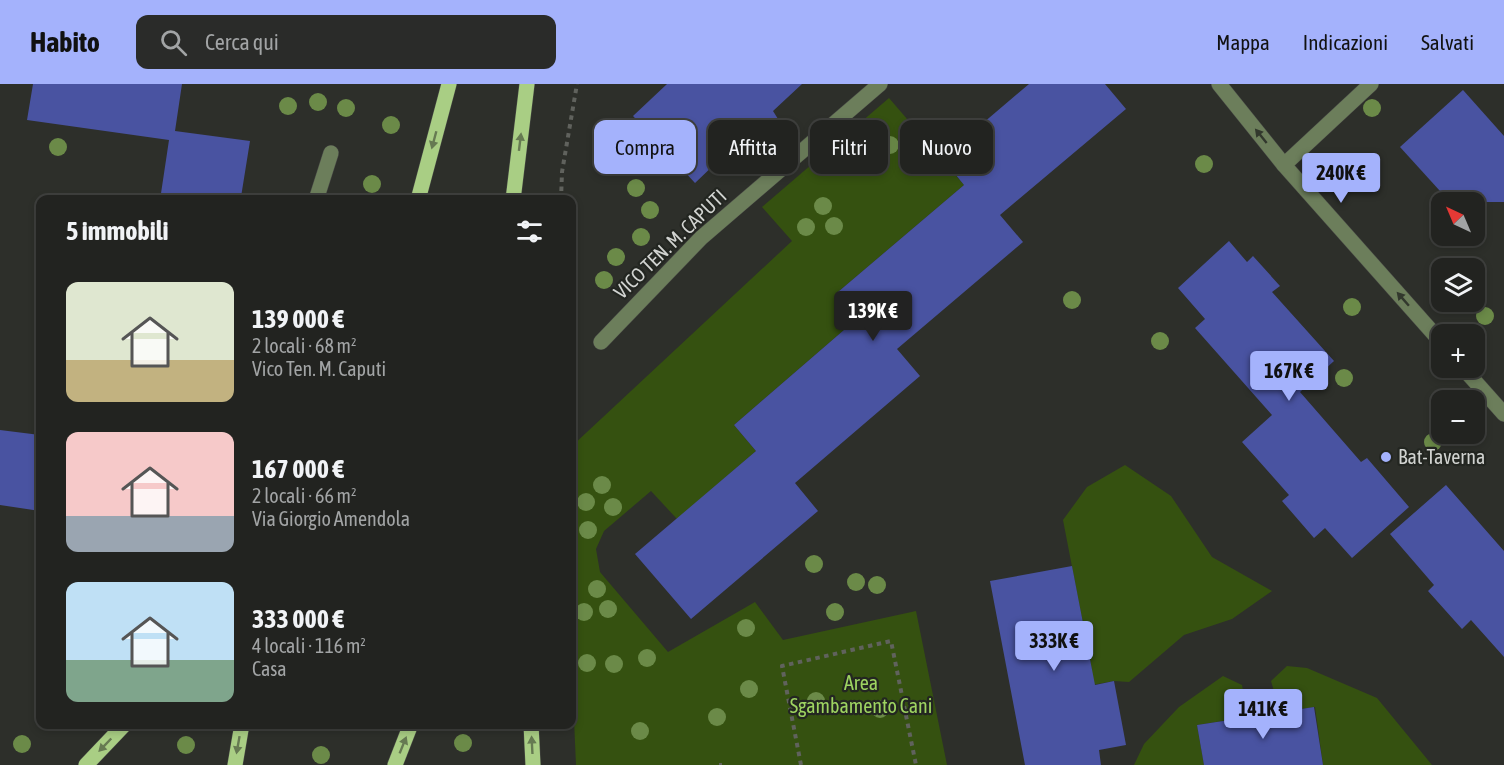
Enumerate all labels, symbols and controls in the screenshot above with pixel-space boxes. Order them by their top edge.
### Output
search box [136,15,556,69]
text: Habito [30,26,100,58]
icon: search [157,26,190,59]
text: Cerca qui [205,29,279,55]
text: Mappa [1216,30,1270,54]
text: Indicazioni [1303,30,1388,54]
text: Salvati [1421,30,1474,54]
chip: Compra [594,120,696,174]
chip: Affitta [708,120,798,174]
chip: Filtri [810,120,888,174]
chip: Nuovo [900,120,993,174]
one-way arrow [1255,129,1268,144]
one-way arrow [429,132,438,150]
one-way arrow [515,132,525,151]
pin: 240K € [1292,153,1390,204]
text: 240K € [1316,161,1366,184]
street label: VICO TEN. M. CAPUTI [609,184,731,303]
north arrow [1431,192,1485,246]
map controls [1431,192,1485,444]
icon: filters [513,215,546,248]
text: 5 immobili [66,216,169,246]
button: layers [1431,258,1485,312]
pin: 139K € [824,291,922,342]
one-way arrow [1397,292,1410,307]
text: 139K € [848,299,898,322]
text: 139 000 € [252,304,344,334]
icon: home [114,306,186,378]
button: + [1431,324,1485,378]
text: 2 locali · 68 m² [252,334,357,357]
pin: 167K € [1240,351,1338,402]
text: Vico Ten. M. Caputi [252,357,386,380]
text: 167K € [1264,359,1314,382]
button: − [1431,390,1485,444]
place label: Bat-Taverna [1398,445,1485,468]
marker: Bat-Taverna [1379,450,1393,464]
text: 167 000 € [252,454,344,484]
icon: home [114,456,186,528]
text: 2 locali · 66 m² [252,484,357,507]
text: Via Giorgio Amendola [252,507,410,530]
text: 333 000 € [252,604,344,634]
icon: home [114,606,186,678]
pin: 333K € [1005,621,1103,672]
text: 333K € [1029,629,1079,652]
text: 4 locali · 116 m² [252,634,366,657]
text: Casa [252,657,287,680]
park label: Area Sgambamento Cani [790,671,932,717]
pin: 141K € [1214,689,1312,740]
text: 141K € [1238,697,1288,720]
one-way arrow [233,735,242,754]
one-way arrow [528,735,537,754]
one-way arrow [399,736,408,754]
one-way arrow [99,737,113,751]

